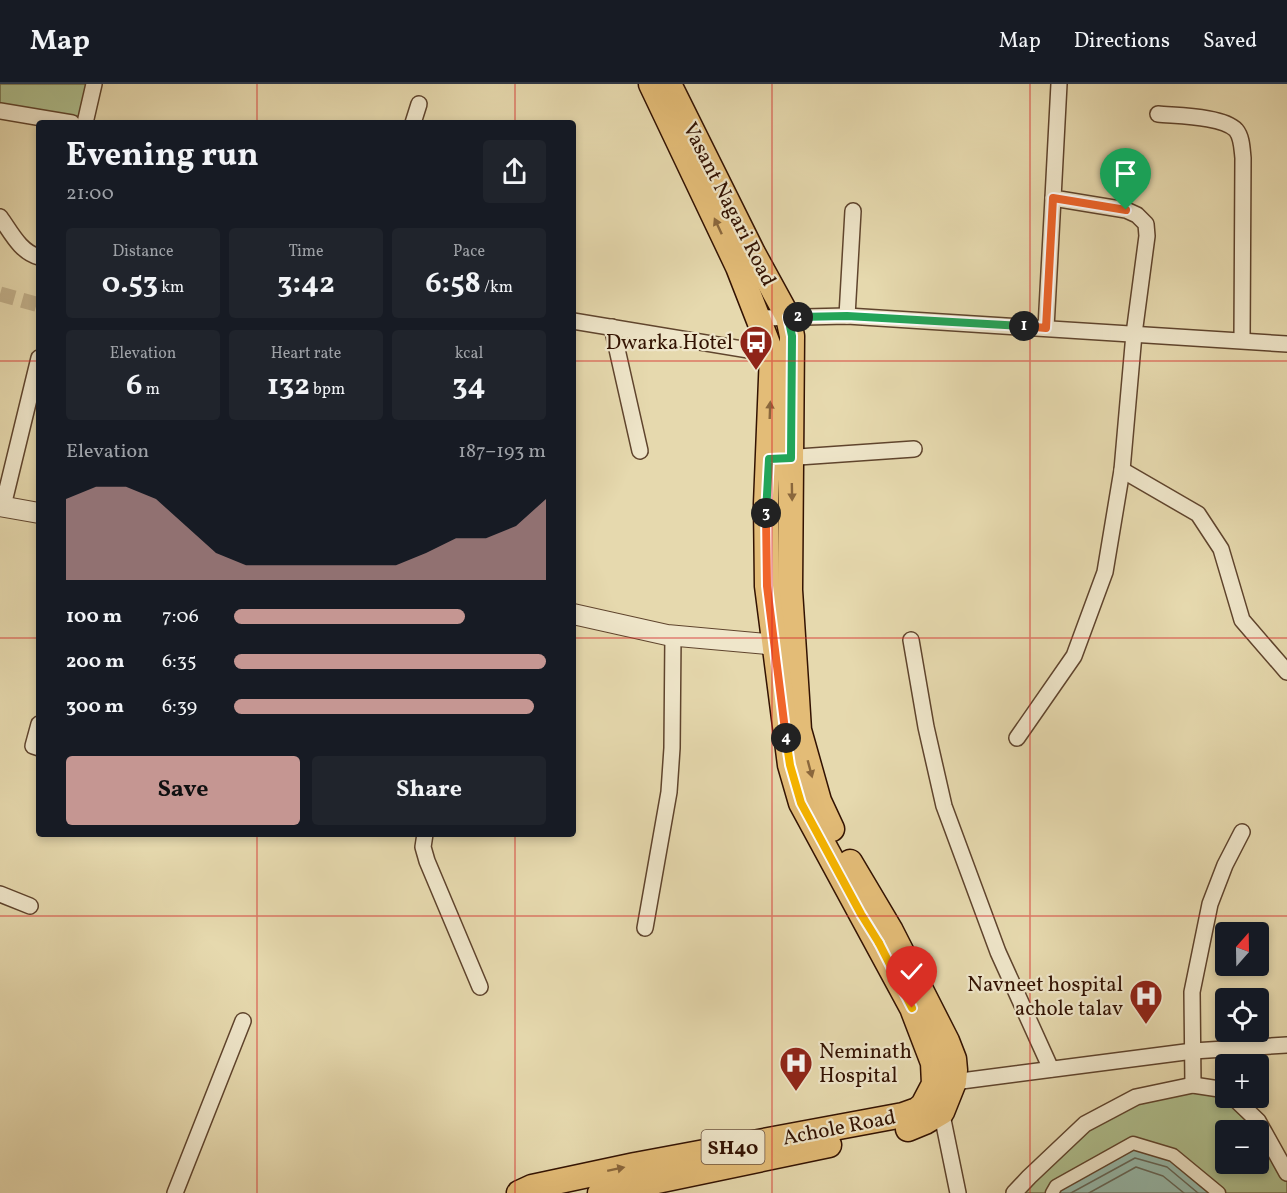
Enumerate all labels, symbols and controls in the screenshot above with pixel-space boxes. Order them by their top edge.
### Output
text: Map [30,22,90,61]
text: Map [999,27,1041,56]
text: Directions [1074,27,1170,56]
text: Saved [1203,27,1257,56]
street label: Vasant Nagari Road [675,118,783,292]
text: Evening run [66,134,259,180]
button: share [483,140,546,203]
pin [1100,148,1151,210]
icon: arrive [1109,157,1142,190]
text: 21:00 [66,180,114,208]
one-way arrow [714,218,723,235]
text: Distance [112,241,174,263]
text: Time [288,241,324,263]
text: Pace [453,241,485,263]
text: 0.53 [102,263,158,305]
text: 3:42 [277,263,335,305]
text: 6:58 [425,263,481,305]
text: km [158,277,184,299]
text: /km [481,277,513,299]
pin: 2 [783,302,813,332]
text: 2 [794,306,802,328]
pin: 1 [1009,311,1039,341]
text: 1 [1021,315,1027,337]
bus stop icon: Dwarka Hotel [738,324,774,371]
place label: Dwarka Hotel [606,329,733,358]
text: Elevation [110,343,176,365]
text: Heart rate [271,343,341,365]
text: kcal [455,343,483,365]
text: 6 [126,365,143,407]
text: 132 [267,365,310,407]
text: 34 [452,365,486,407]
text: m [143,379,160,401]
text: bpm [310,379,345,401]
one-way arrow [766,401,775,420]
text: Elevation [66,438,149,466]
text: 187–193 m [458,438,546,466]
one-way arrow [787,482,797,501]
pin: 3 [751,498,781,528]
text: 3 [762,502,770,524]
text: 100 m [66,603,122,631]
text: 7:06 [162,603,199,631]
text: 200 m [66,648,124,676]
text: 6:35 [162,648,197,676]
text: 300 m [66,693,124,721]
text: 6:39 [162,693,197,721]
pin: 4 [771,723,801,753]
text: 4 [781,727,791,749]
button: Save [66,756,300,825]
button: Share [312,756,546,825]
one-way arrow [806,760,815,778]
north arrow [1215,922,1269,976]
map controls [1215,922,1269,1174]
pin [886,946,937,1008]
icon: check [895,955,928,988]
place label: Navneet hospital achole talav [967,971,1123,1024]
hospital icon: Navneet hospital achole talav [1128,978,1164,1025]
button: locate [1215,988,1269,1042]
place label: Neminath Hospital [819,1038,912,1091]
hospital icon: Neminath Hospital [778,1045,814,1092]
button: + [1215,1054,1269,1108]
street label: Achole Road [780,1103,898,1154]
button: − [1215,1120,1269,1174]
road number: SH40 [702,1130,764,1164]
one-way arrow [607,1164,626,1173]

